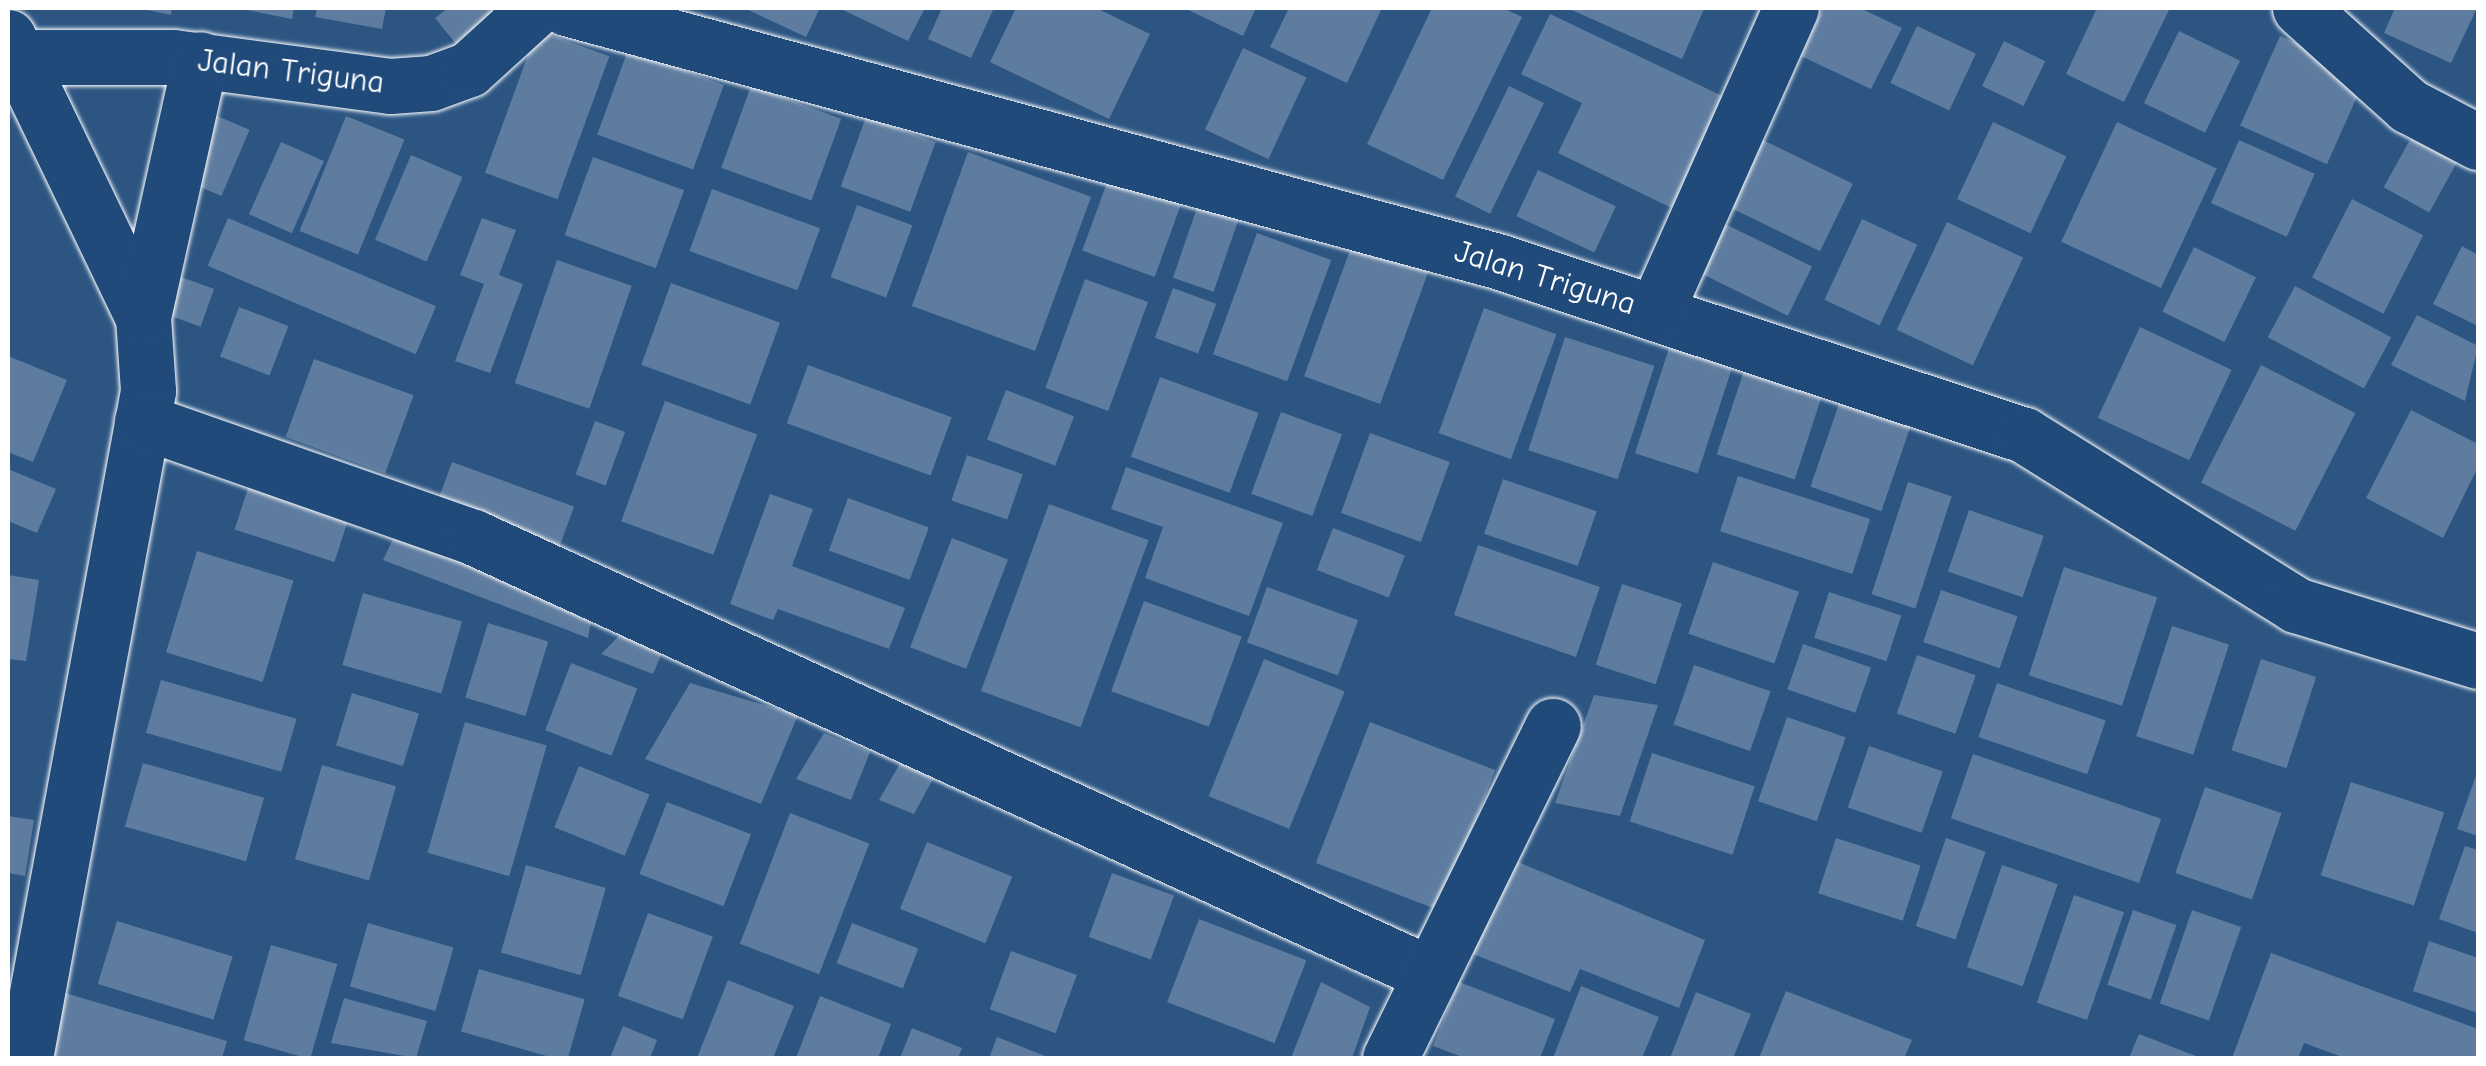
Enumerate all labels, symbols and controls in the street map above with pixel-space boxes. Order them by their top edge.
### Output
street label: Jalan Triguna [196,42,386,102]
street label: Jalan Triguna [1450,232,1640,324]

